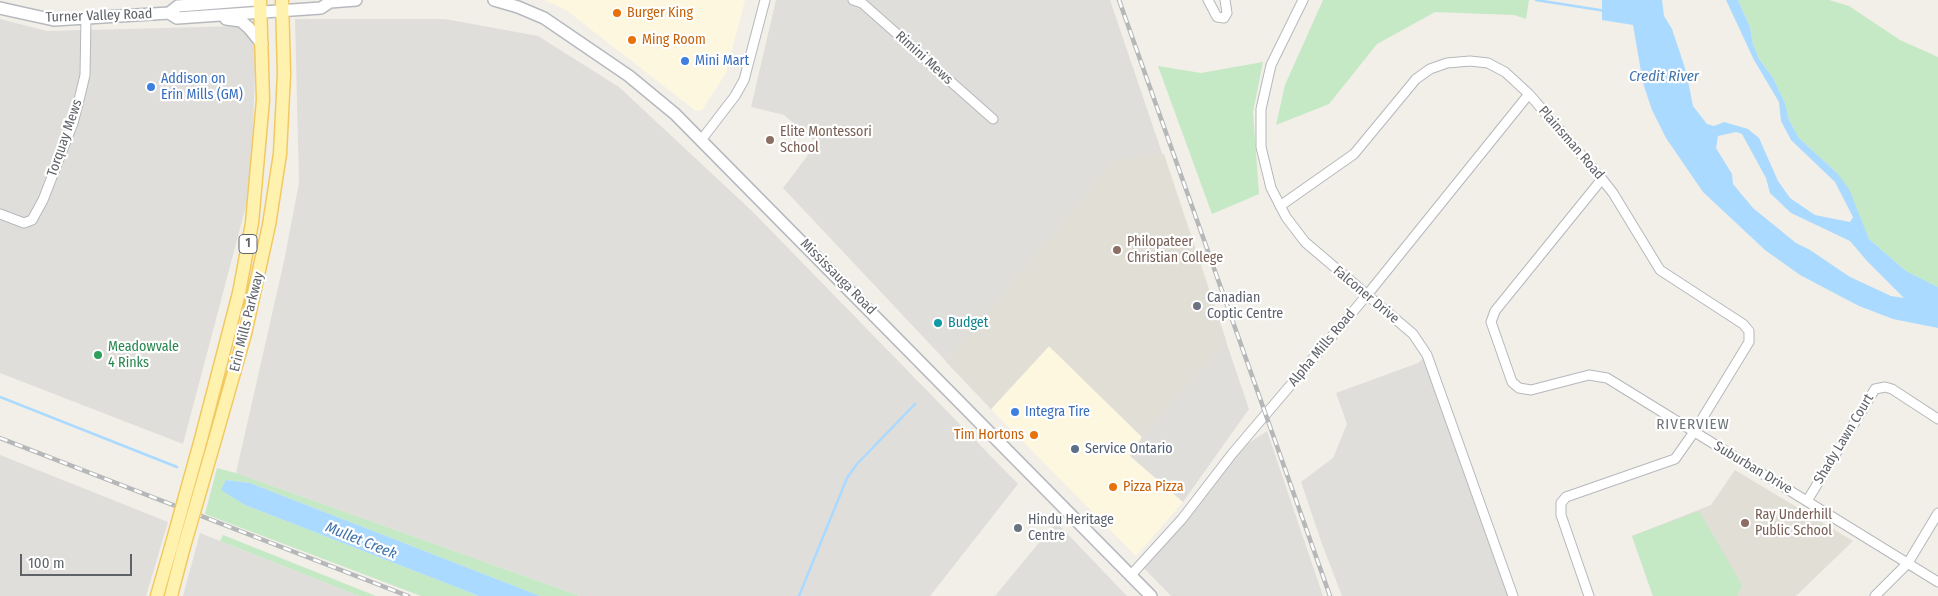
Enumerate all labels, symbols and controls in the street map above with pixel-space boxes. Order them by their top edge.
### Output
place label: Burger King [627,5,693,21]
street label: Turner Valley Road [45,6,153,26]
marker: Burger King [611,7,623,19]
street label: Rimini Mews [892,28,956,88]
place label: Ming Room [642,32,706,48]
marker: Ming Room [626,34,638,46]
place label: Mini Mart [695,53,749,69]
marker: Mini Mart [679,55,691,67]
water label: Credit River [1629,68,1699,86]
place label: Addison on Erin Mills (GM) [161,71,243,104]
marker: Addison on Erin Mills (GM) [145,81,157,93]
street label: Torquay Mews [44,97,86,179]
street label: Plainsman Road [1535,103,1607,183]
place label: Elite Montessori School [780,124,872,156]
marker: Elite Montessori School [764,134,776,146]
road number: 1 [239,234,257,253]
place label: Philopateer Christian College [1127,234,1223,266]
street label: Mississauga Road [797,236,879,318]
marker: Philopateer Christian College [1111,244,1123,256]
street label: Falconer Drive [1330,263,1402,327]
street label: Erin Mills Parkway [226,270,268,374]
place label: Canadian Coptic Centre [1207,290,1283,322]
marker: Canadian Coptic Centre [1191,300,1203,312]
street label: Alpha Mills Road [1285,306,1359,390]
place label: Budget [948,315,988,331]
marker: Budget [932,317,944,329]
place label: Meadowvale 4 Rinks [108,339,179,372]
marker: Meadowvale 4 Rinks [92,349,104,361]
street label: Shady Lawn Court [1811,391,1877,487]
place label: Integra Tire [1025,404,1090,420]
marker: Integra Tire [1009,406,1021,418]
district label: RIVERVIEW [1655,416,1731,434]
place label: Tim Hortons [954,427,1024,443]
marker: Tim Hortons [1028,429,1040,441]
street label: Suburban Drive [1711,438,1795,498]
place label: Service Ontario [1085,441,1173,457]
marker: Service Ontario [1069,443,1081,455]
place label: Pizza Pizza [1123,479,1183,495]
marker: Pizza Pizza [1107,481,1119,493]
place label: Ray Underhill Public School [1755,507,1832,540]
place label: Hindu Heritage Centre [1028,512,1114,544]
marker: Ray Underhill Public School [1739,517,1751,529]
water label: Mullet Creek [323,519,399,563]
marker: Hindu Heritage Centre [1012,522,1024,534]
scale bar [22,544,135,576]
text: 100 m [28,554,65,572]

